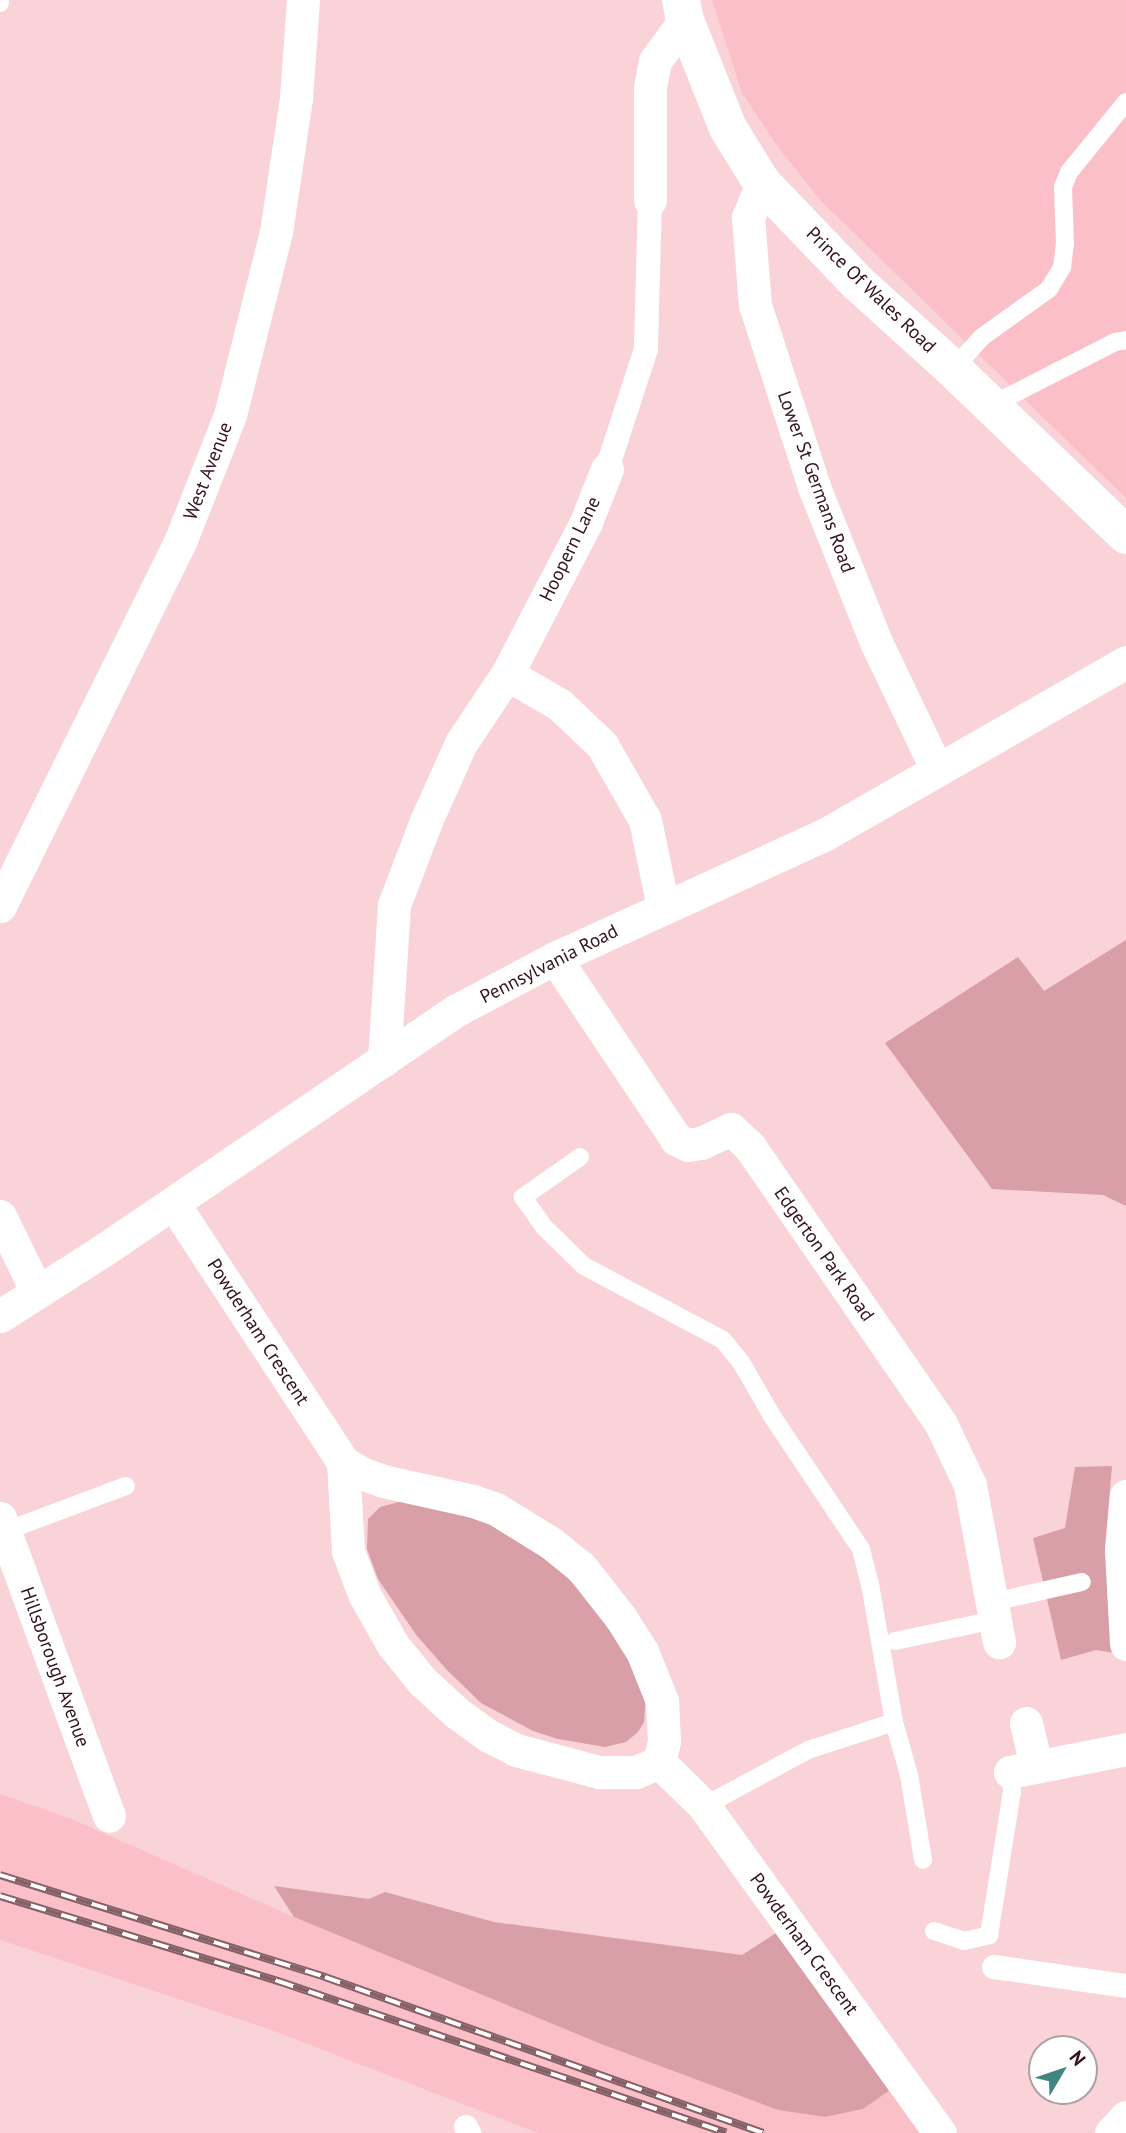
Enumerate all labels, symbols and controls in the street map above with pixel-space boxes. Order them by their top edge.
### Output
street label: Prince Of Wales Road [801,222,941,358]
street label: Lower St Germans Road [773,388,859,576]
street label: West Avenue [179,419,237,523]
street label: Hoopern Lane [535,493,605,605]
street label: Pennsylvania Road [476,919,622,1009]
street label: Edgerton Park Road [769,1182,879,1326]
street label: Powderham Crescent [202,1255,314,1409]
street label: Hillsborough Avenue [15,1584,95,1750]
street label: Powderham Crescent [745,1869,863,2019]
north arrow [1028,2035,1098,2105]
text: N [1065,2046,1091,2070]

